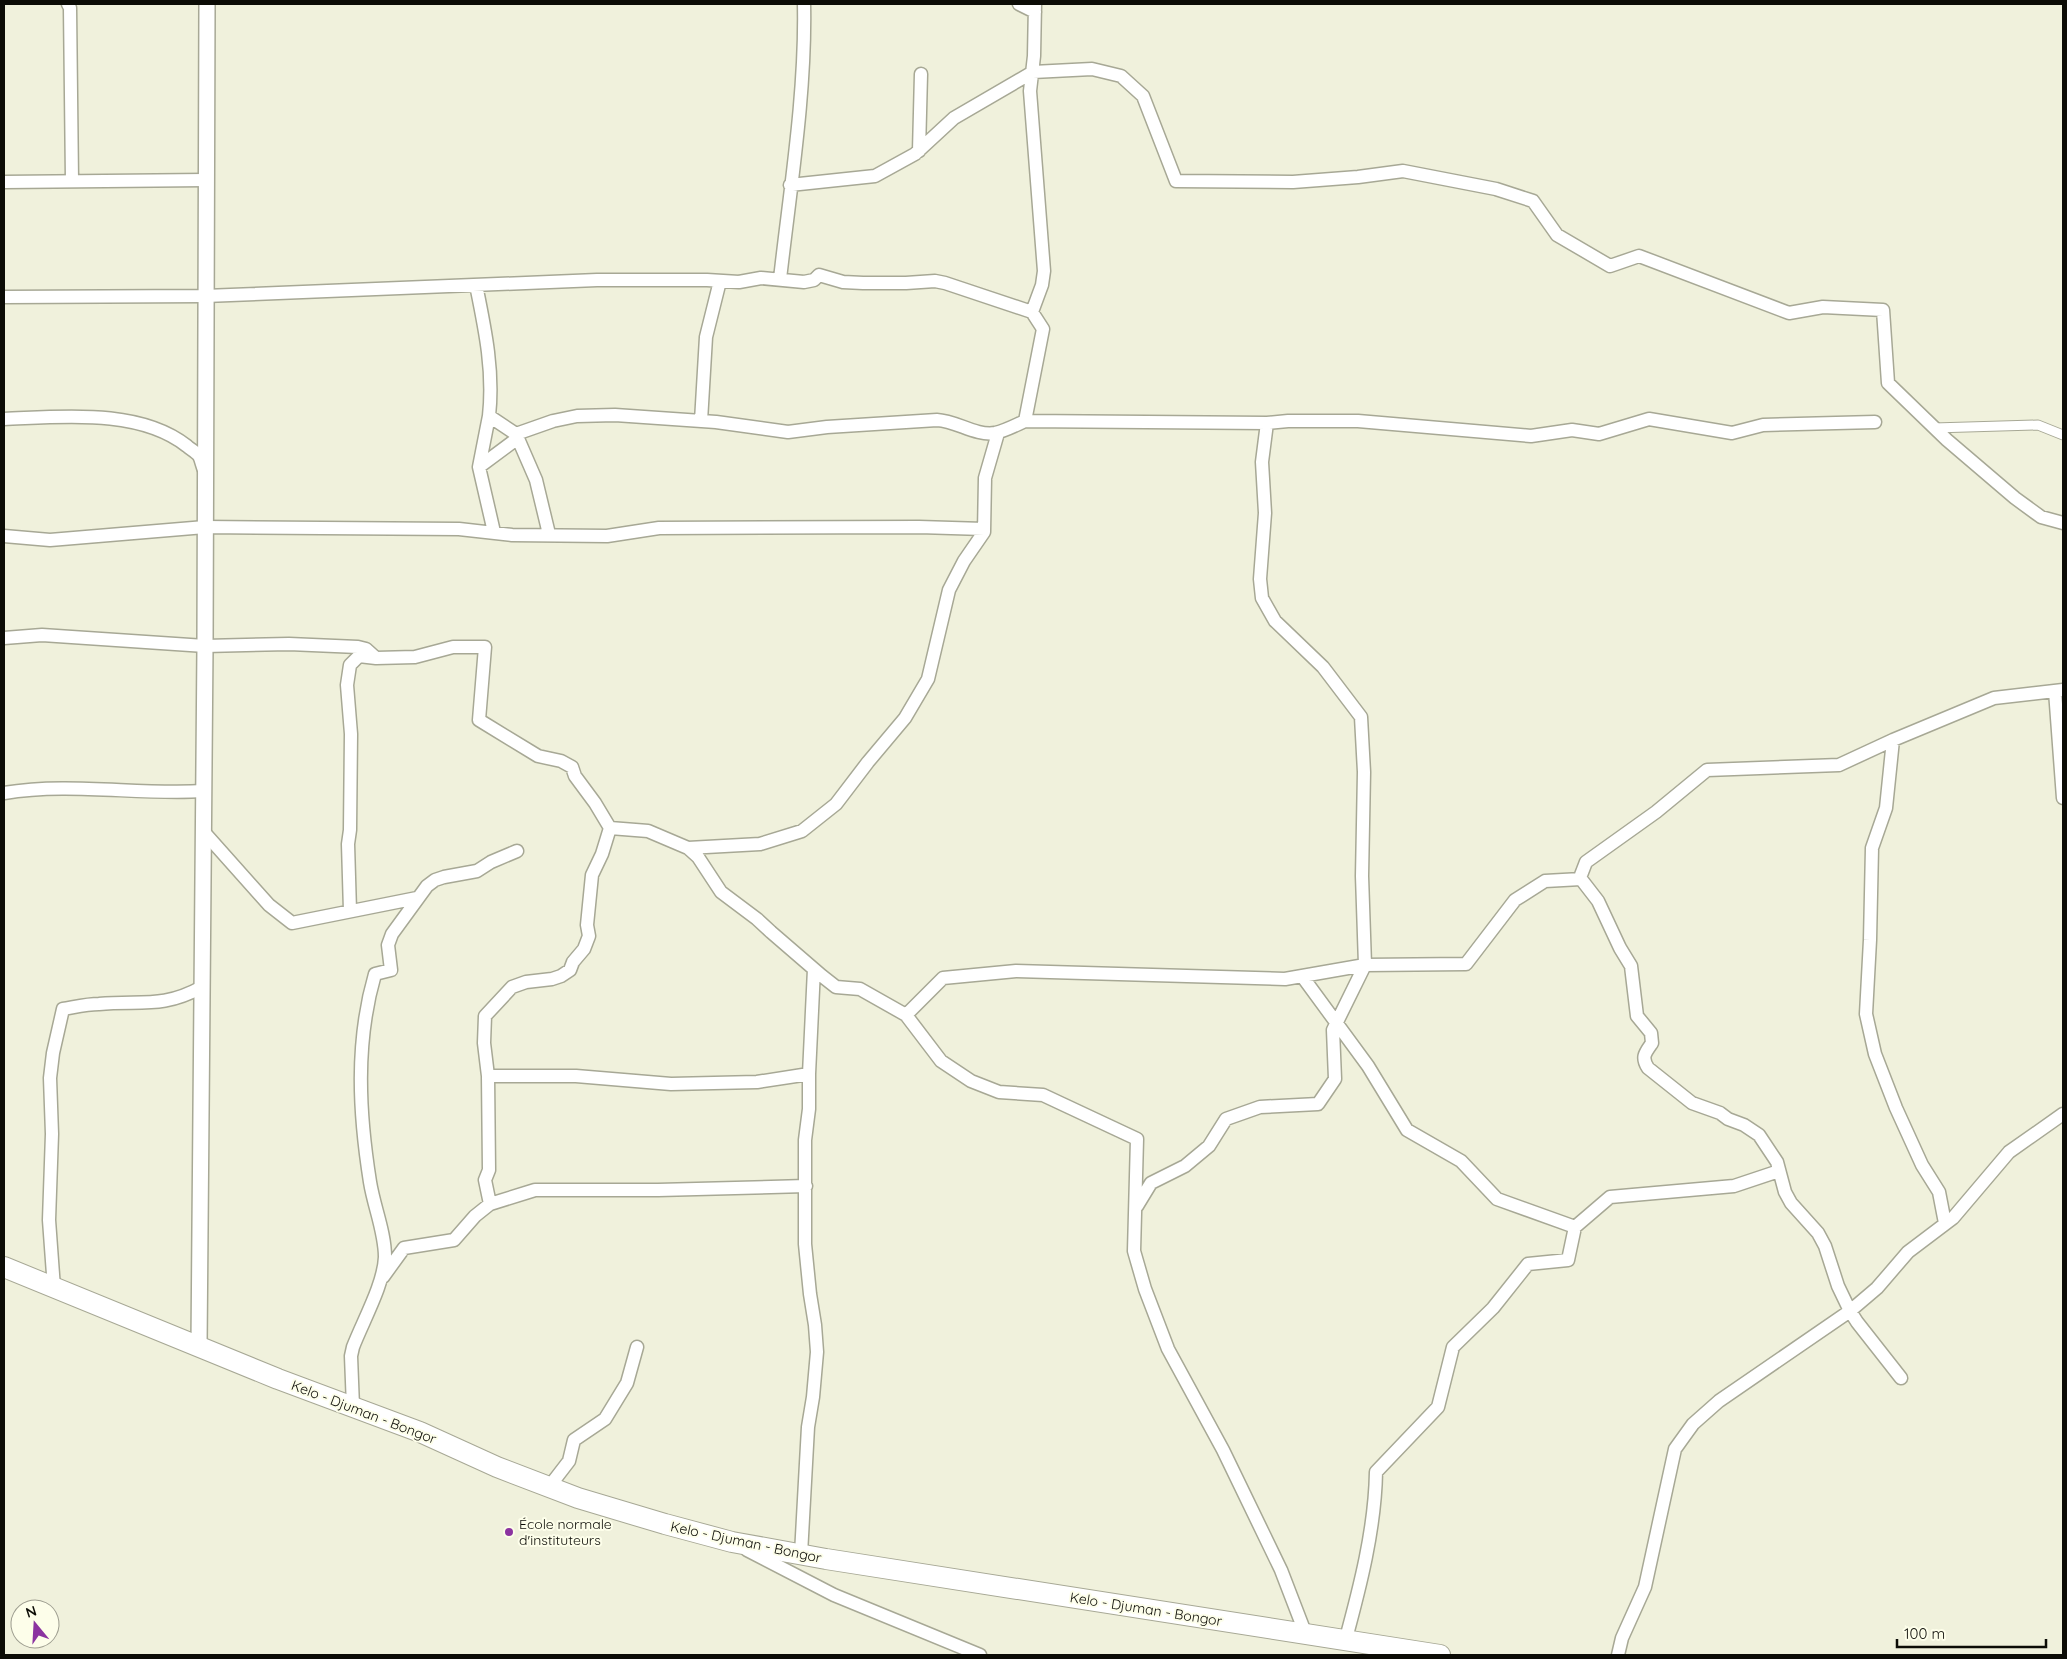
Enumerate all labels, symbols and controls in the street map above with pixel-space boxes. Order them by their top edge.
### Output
street label: Kelo - Djuman - Bongor [289,1376,440,1448]
place label: École normale d'instituteurs [519,1515,612,1549]
street label: Kelo - Djuman - Bongor [669,1517,824,1567]
marker: École normale d'instituteurs [503,1526,515,1538]
street label: Kelo - Djuman - Bongor [1069,1588,1224,1630]
north arrow [10,1599,60,1649]
text: N [23,1601,39,1622]
scale bar [1897,1616,2046,1648]
text: 100 m [1904,1624,1945,1643]

